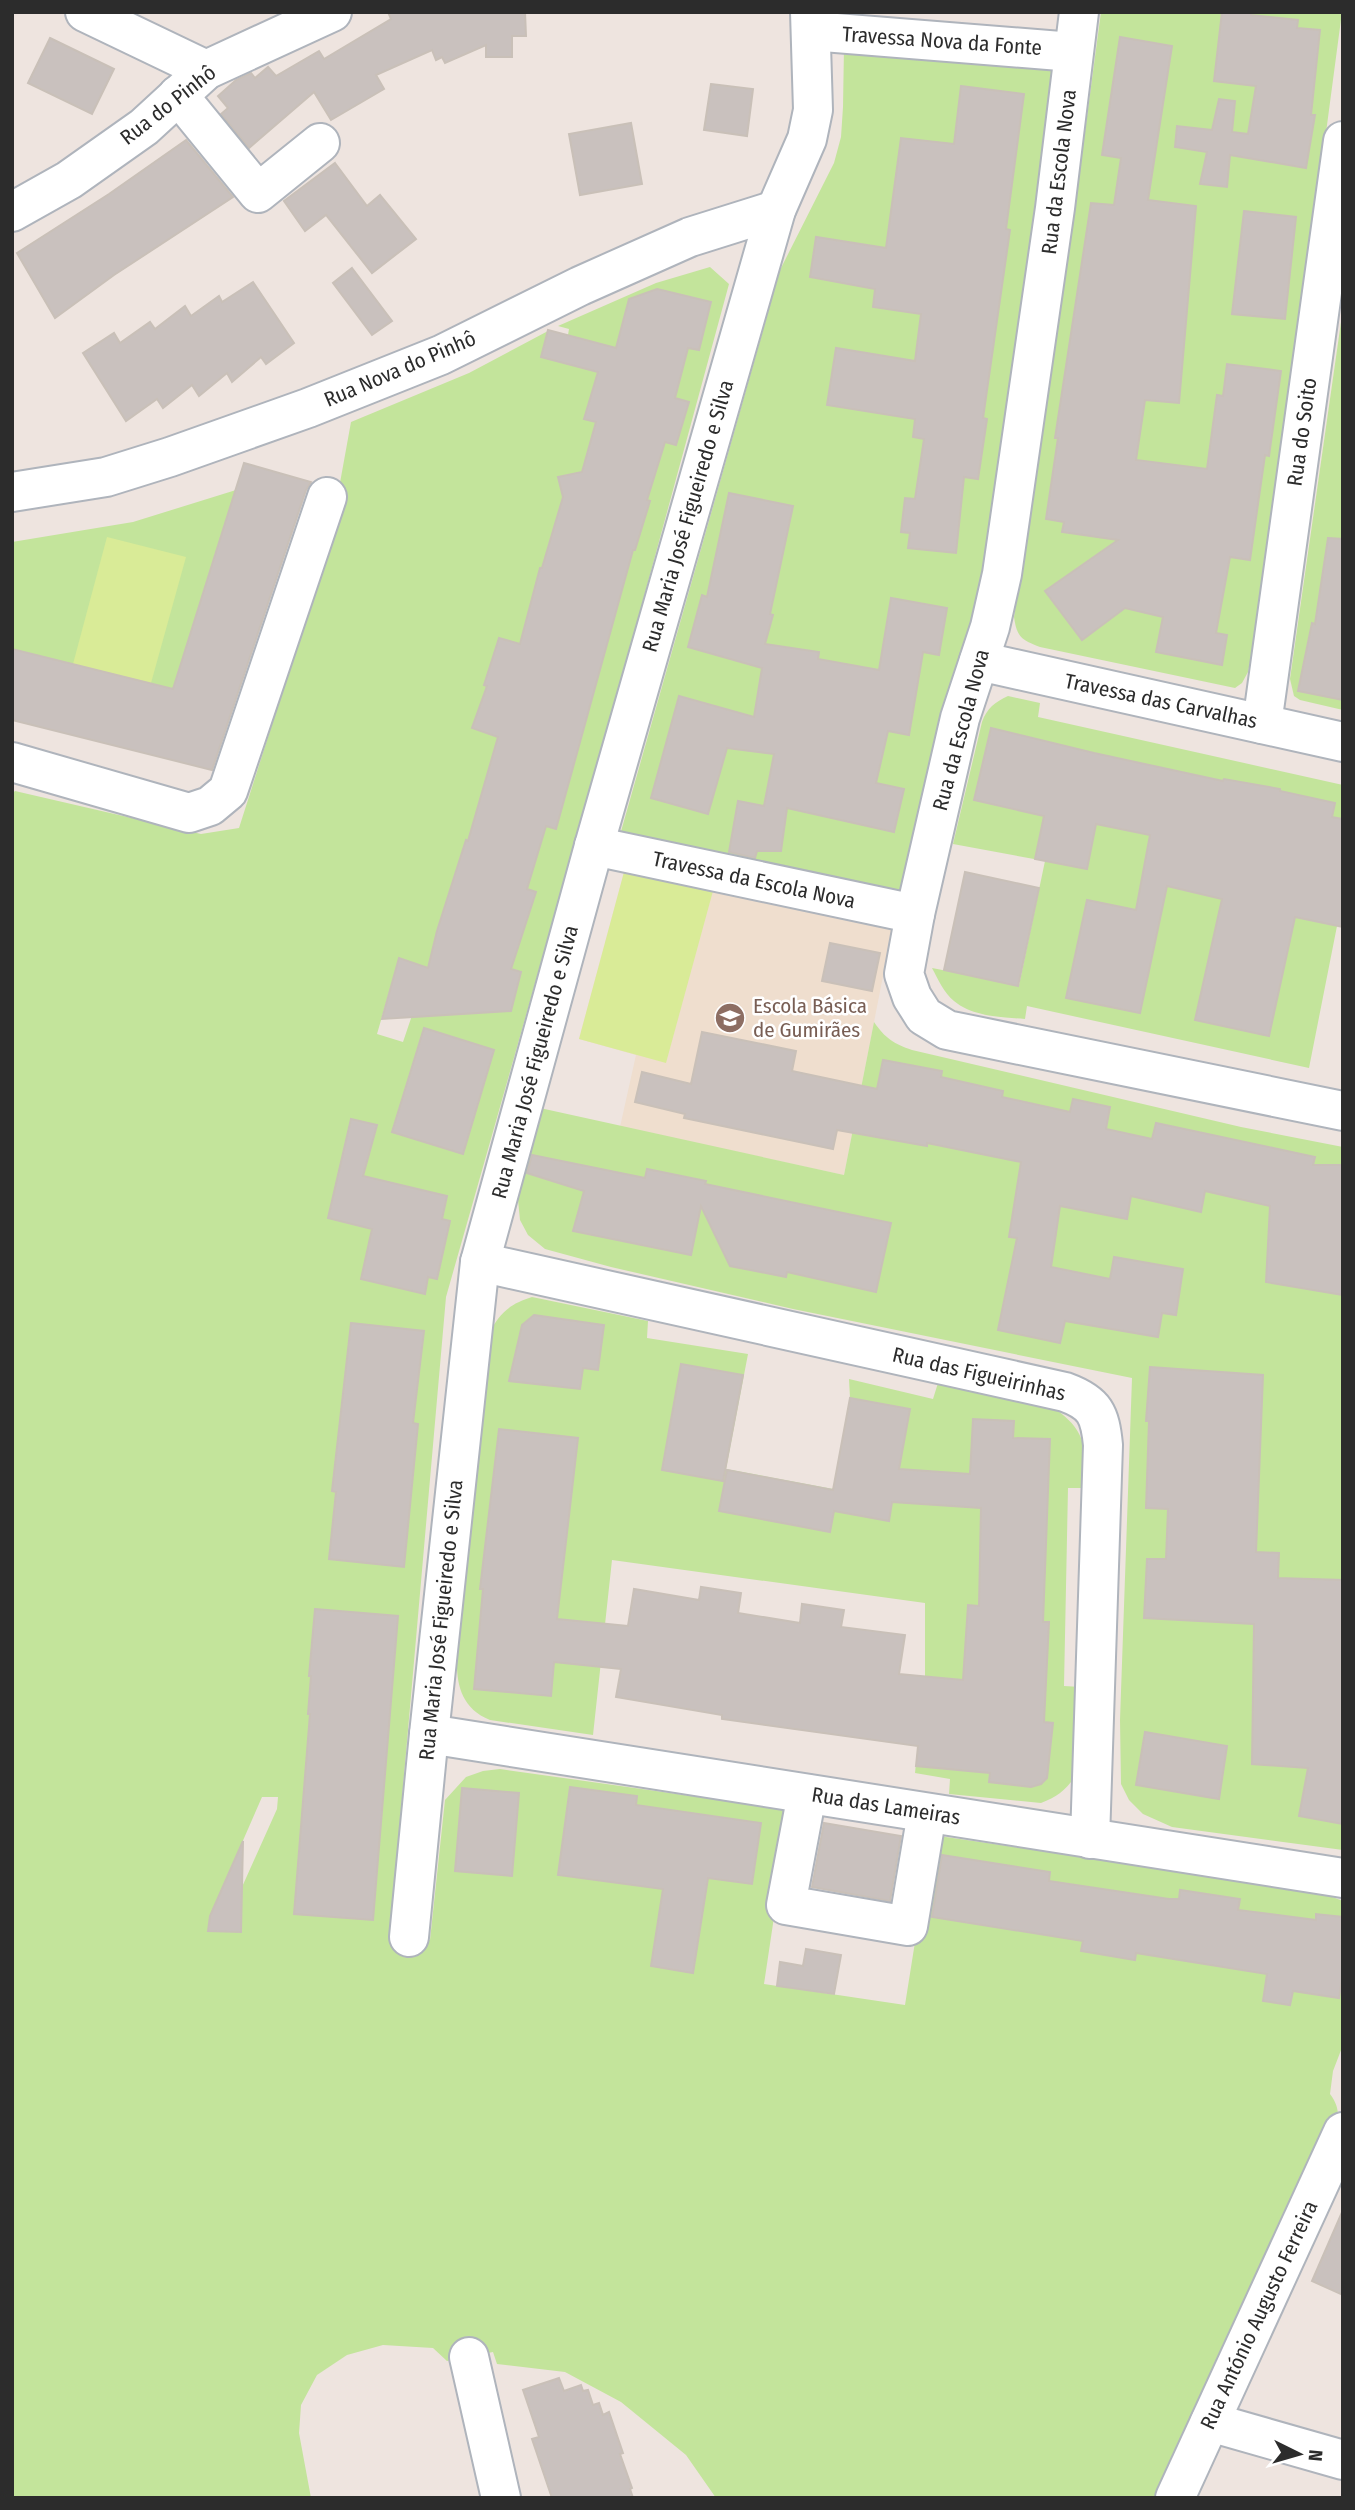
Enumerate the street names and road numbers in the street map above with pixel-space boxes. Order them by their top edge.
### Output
street label: Travessa Nova da Fonte [841,21,1043,61]
street label: Rua do Pinhô [115,60,221,150]
street label: Rua da Escola Nova [1036,88,1082,256]
street label: Rua Nova do Pinhô [320,325,480,413]
street label: Rua do Soito [1282,376,1322,488]
street label: Rua Maria José Figueiredo e Silva [637,377,739,655]
street label: Rua da Escola Nova [927,646,995,814]
street label: Travessa das Carvalhas [1062,668,1260,734]
street label: Travessa da Escola Nova [650,846,858,914]
street label: Rua Maria José Figueiredo e Silva [486,922,584,1202]
street label: Rua das Figueirinhas [890,1341,1068,1407]
street label: Rua Maria José Figueiredo e Silva [413,1478,469,1762]
street label: Rua das Lameiras [810,1781,962,1831]
street label: Rua António Augusto Ferreira [1195,2196,1323,2434]

